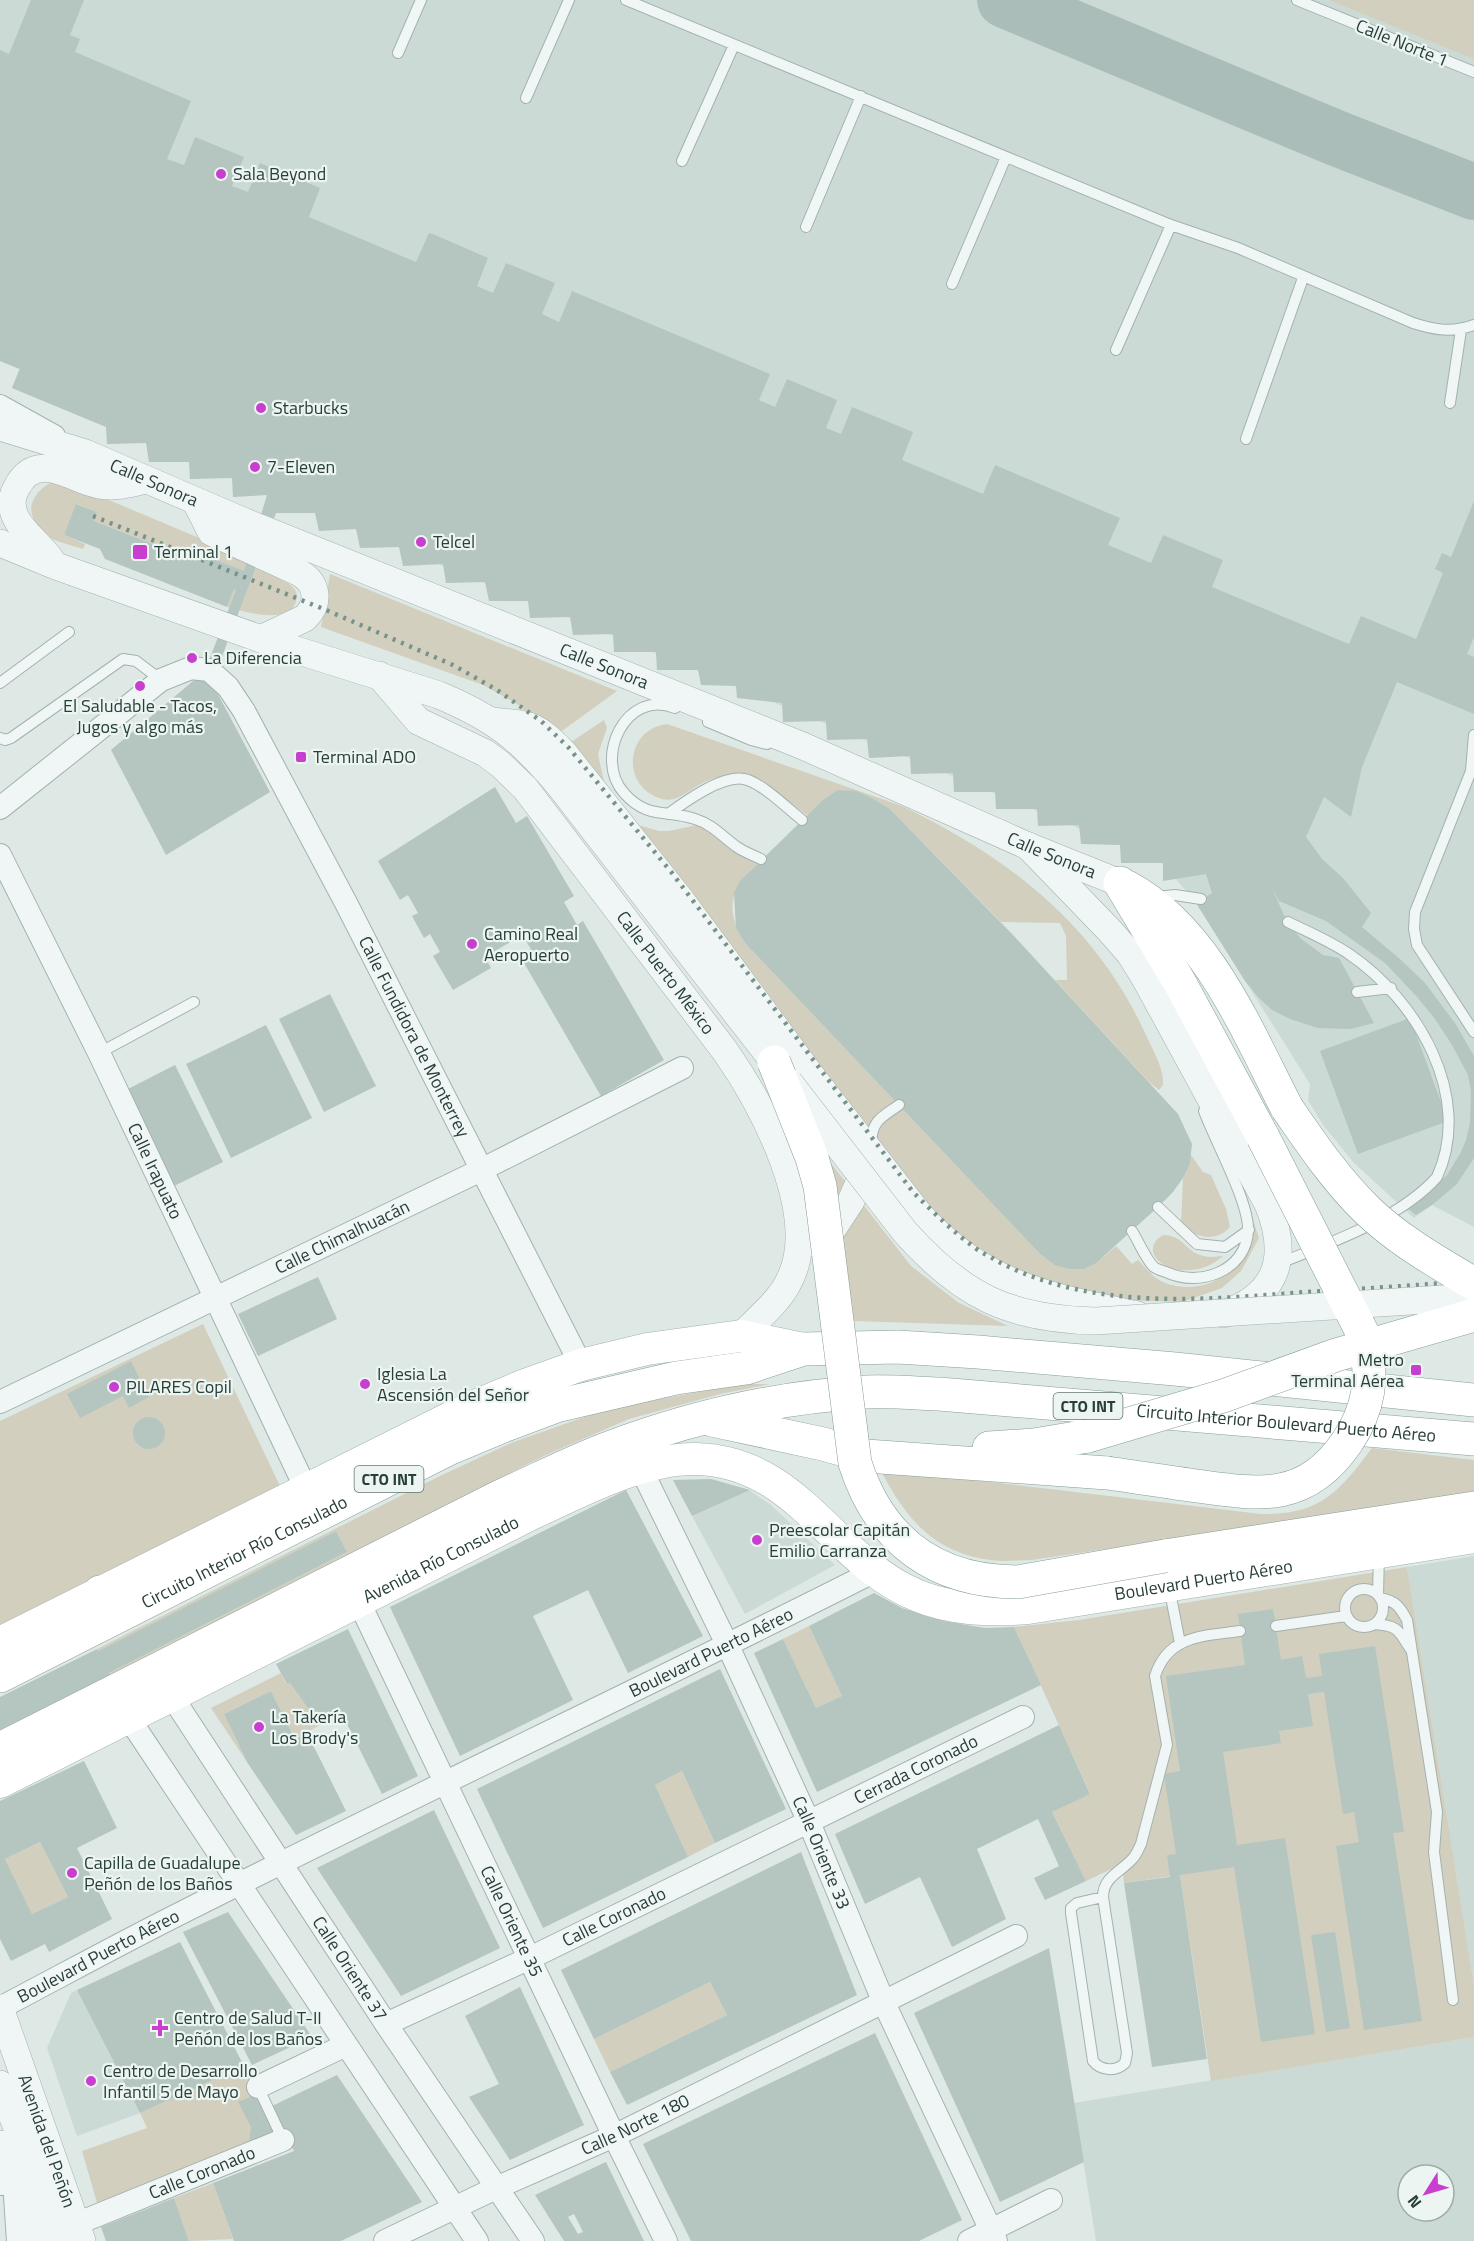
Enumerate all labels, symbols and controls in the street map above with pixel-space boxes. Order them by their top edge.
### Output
street label: Calle Norte 1 [1352,12,1452,73]
place label: Sala Beyond [233,160,326,187]
marker: Sala Beyond [214,167,228,181]
place label: Starbucks [273,394,348,421]
marker: Starbucks [254,401,268,415]
street label: Calle Sonora [106,451,203,513]
place label: 7-Eleven [267,453,335,480]
marker: 7-Eleven [248,460,262,474]
place label: Telcel [433,528,475,555]
marker: Telcel [414,535,428,549]
place label: Terminal 1 [154,538,233,565]
marker: Terminal 1 [131,543,149,561]
street label: Calle Sonora [556,636,653,696]
place label: La Diferencia [204,644,302,671]
marker: La Diferencia [185,651,199,665]
marker: El Saludable - Tacos, Jugos y algo más [133,679,147,693]
place label: El Saludable - Tacos, Jugos y algo más [63,692,217,740]
place label: Terminal ADO [313,743,416,770]
marker: Terminal ADO [294,750,308,764]
street label: Calle Sonora [1003,824,1100,885]
street label: Calle Puerto México [610,905,722,1040]
place label: Camino Real Aeropuerto [484,920,578,968]
street label: Calle Fundidora de Monterrey [352,931,477,1142]
marker: Camino Real Aeropuerto [465,937,479,951]
street label: Calle Irapuato [121,1118,190,1223]
street label: Calle Chimalhuacán [270,1192,414,1281]
place label: Metro Terminal Aérea [1291,1346,1404,1394]
place label: Iglesia La Ascensión del Señor [377,1360,529,1408]
marker: Metro Terminal Aérea [1409,1363,1423,1377]
place label: PILARES Copil [126,1373,232,1400]
marker: Iglesia La Ascensión del Señor [358,1377,372,1391]
marker: PILARES Copil [107,1380,121,1394]
road number: CTO INT [1054,1393,1122,1419]
street label: Circuito Interior Boulevard Puerto Aéreo [1135,1397,1437,1449]
road number: CTO INT [354,1466,424,1492]
street label: Circuito Interior Río Consulado [136,1488,352,1615]
street label: Avenida Río Consulado [358,1508,524,1610]
place label: Preescolar Capitán Emilio Carranza [769,1516,910,1564]
marker: Preescolar Capitán Emilio Carranza [750,1533,764,1547]
street label: Boulevard Puerto Aéreo [1112,1552,1295,1607]
street label: Boulevard Puerto Aéreo [624,1600,798,1704]
place label: La Takería Los Brody's [271,1703,358,1751]
marker: La Takería Los Brody's [252,1720,266,1734]
street label: Cerrada Coronado [849,1727,982,1811]
street label: Calle Oriente 33 [786,1791,858,1913]
place label: Capilla de Guadalupe Peñón de los Baños [84,1849,241,1897]
street label: Calle Oriente 35 [474,1861,550,1981]
marker: Capilla de Guadalupe Peñón de los Baños [65,1866,79,1880]
street label: Calle Coronado [557,1880,670,1953]
street label: Boulevard Puerto Aéreo [12,1902,184,2010]
street label: Calle Oriente 37 [306,1911,395,2026]
place label: Centro de Salud T-II Peñón de los Baños [174,2004,323,2052]
marker: Centro de Salud T-II Peñón de los Baños [151,2019,169,2037]
place label: Centro de Desarrollo Infantil 5 de Mayo [103,2057,257,2105]
street label: Avenida del Peñón [11,2071,83,2211]
marker: Centro de Desarrollo Infantil 5 de Mayo [84,2074,98,2088]
street label: Calle Norte 180 [576,2087,694,2162]
street label: Calle Coronado [145,2139,259,2206]
north arrow [1396,2163,1456,2223]
text: N [1401,2190,1427,2214]

